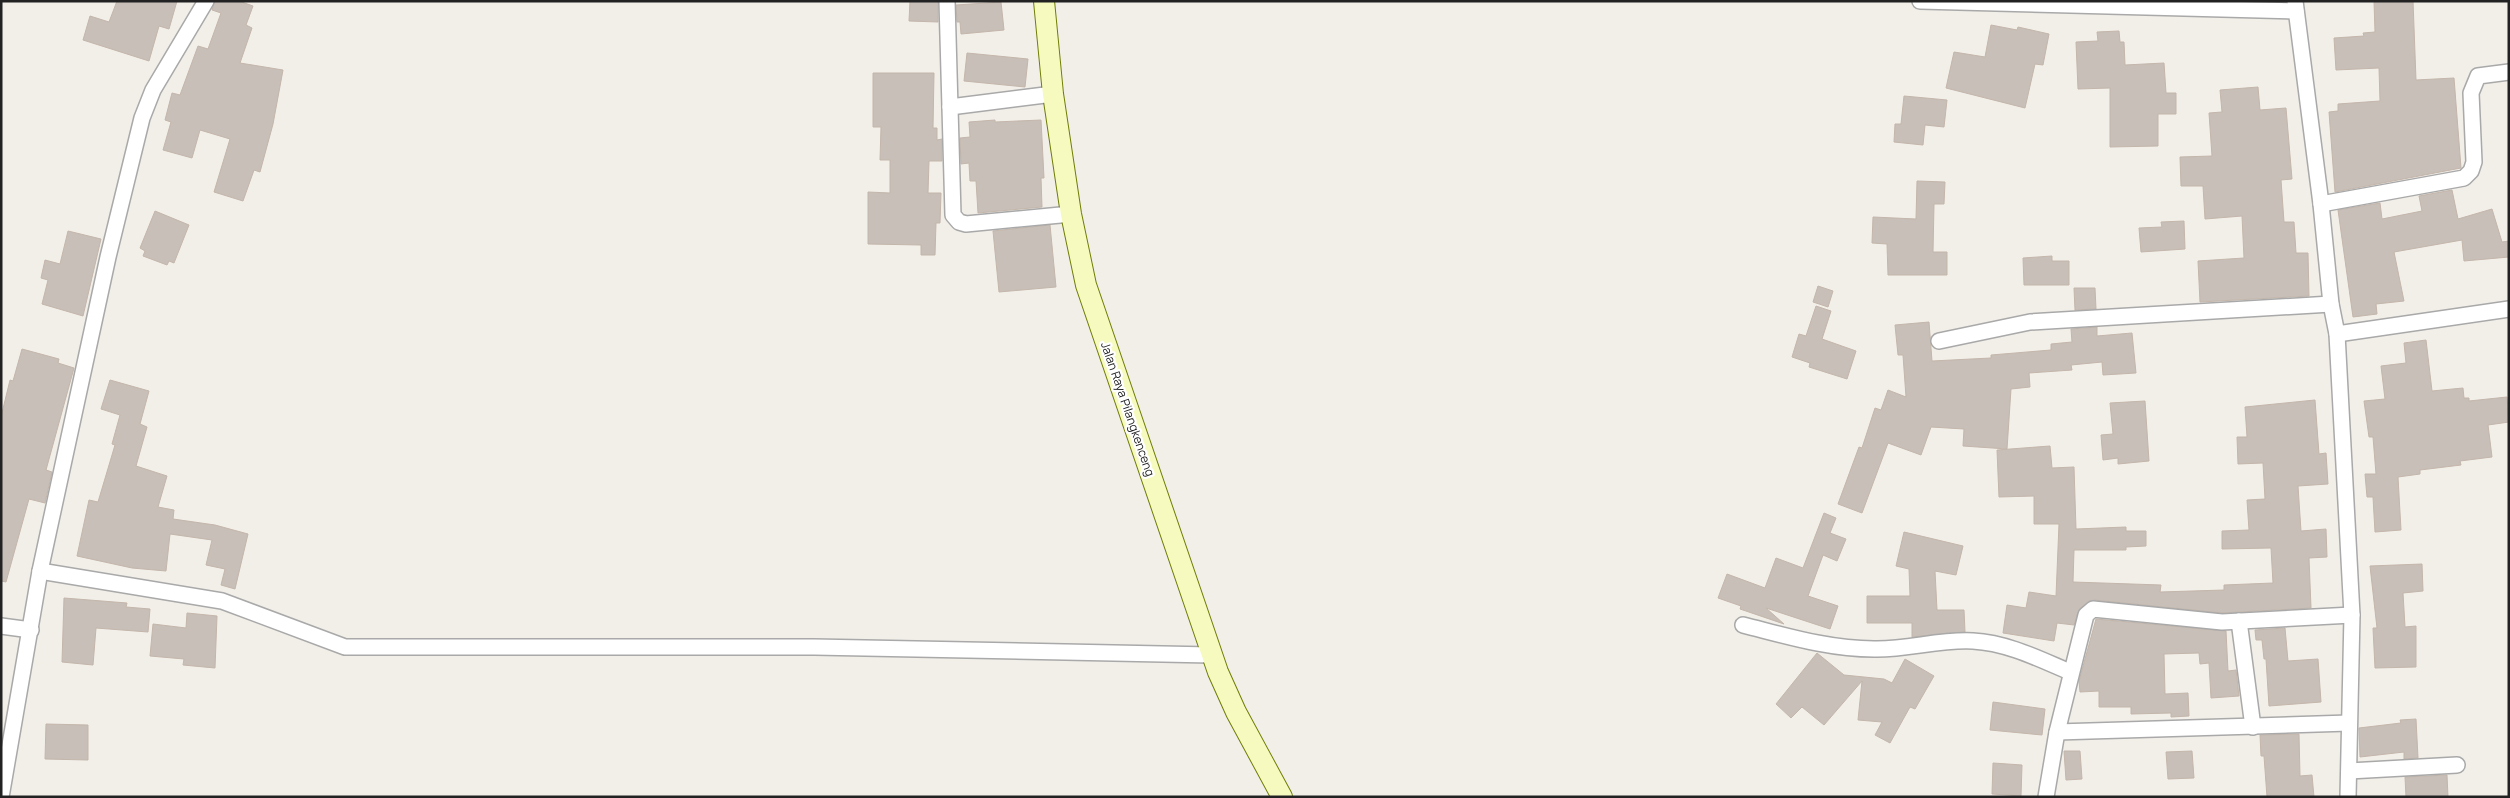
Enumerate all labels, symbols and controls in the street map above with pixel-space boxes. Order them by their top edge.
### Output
street label: Jalan Raya Pilangkenceng [1097,339,1159,479]

